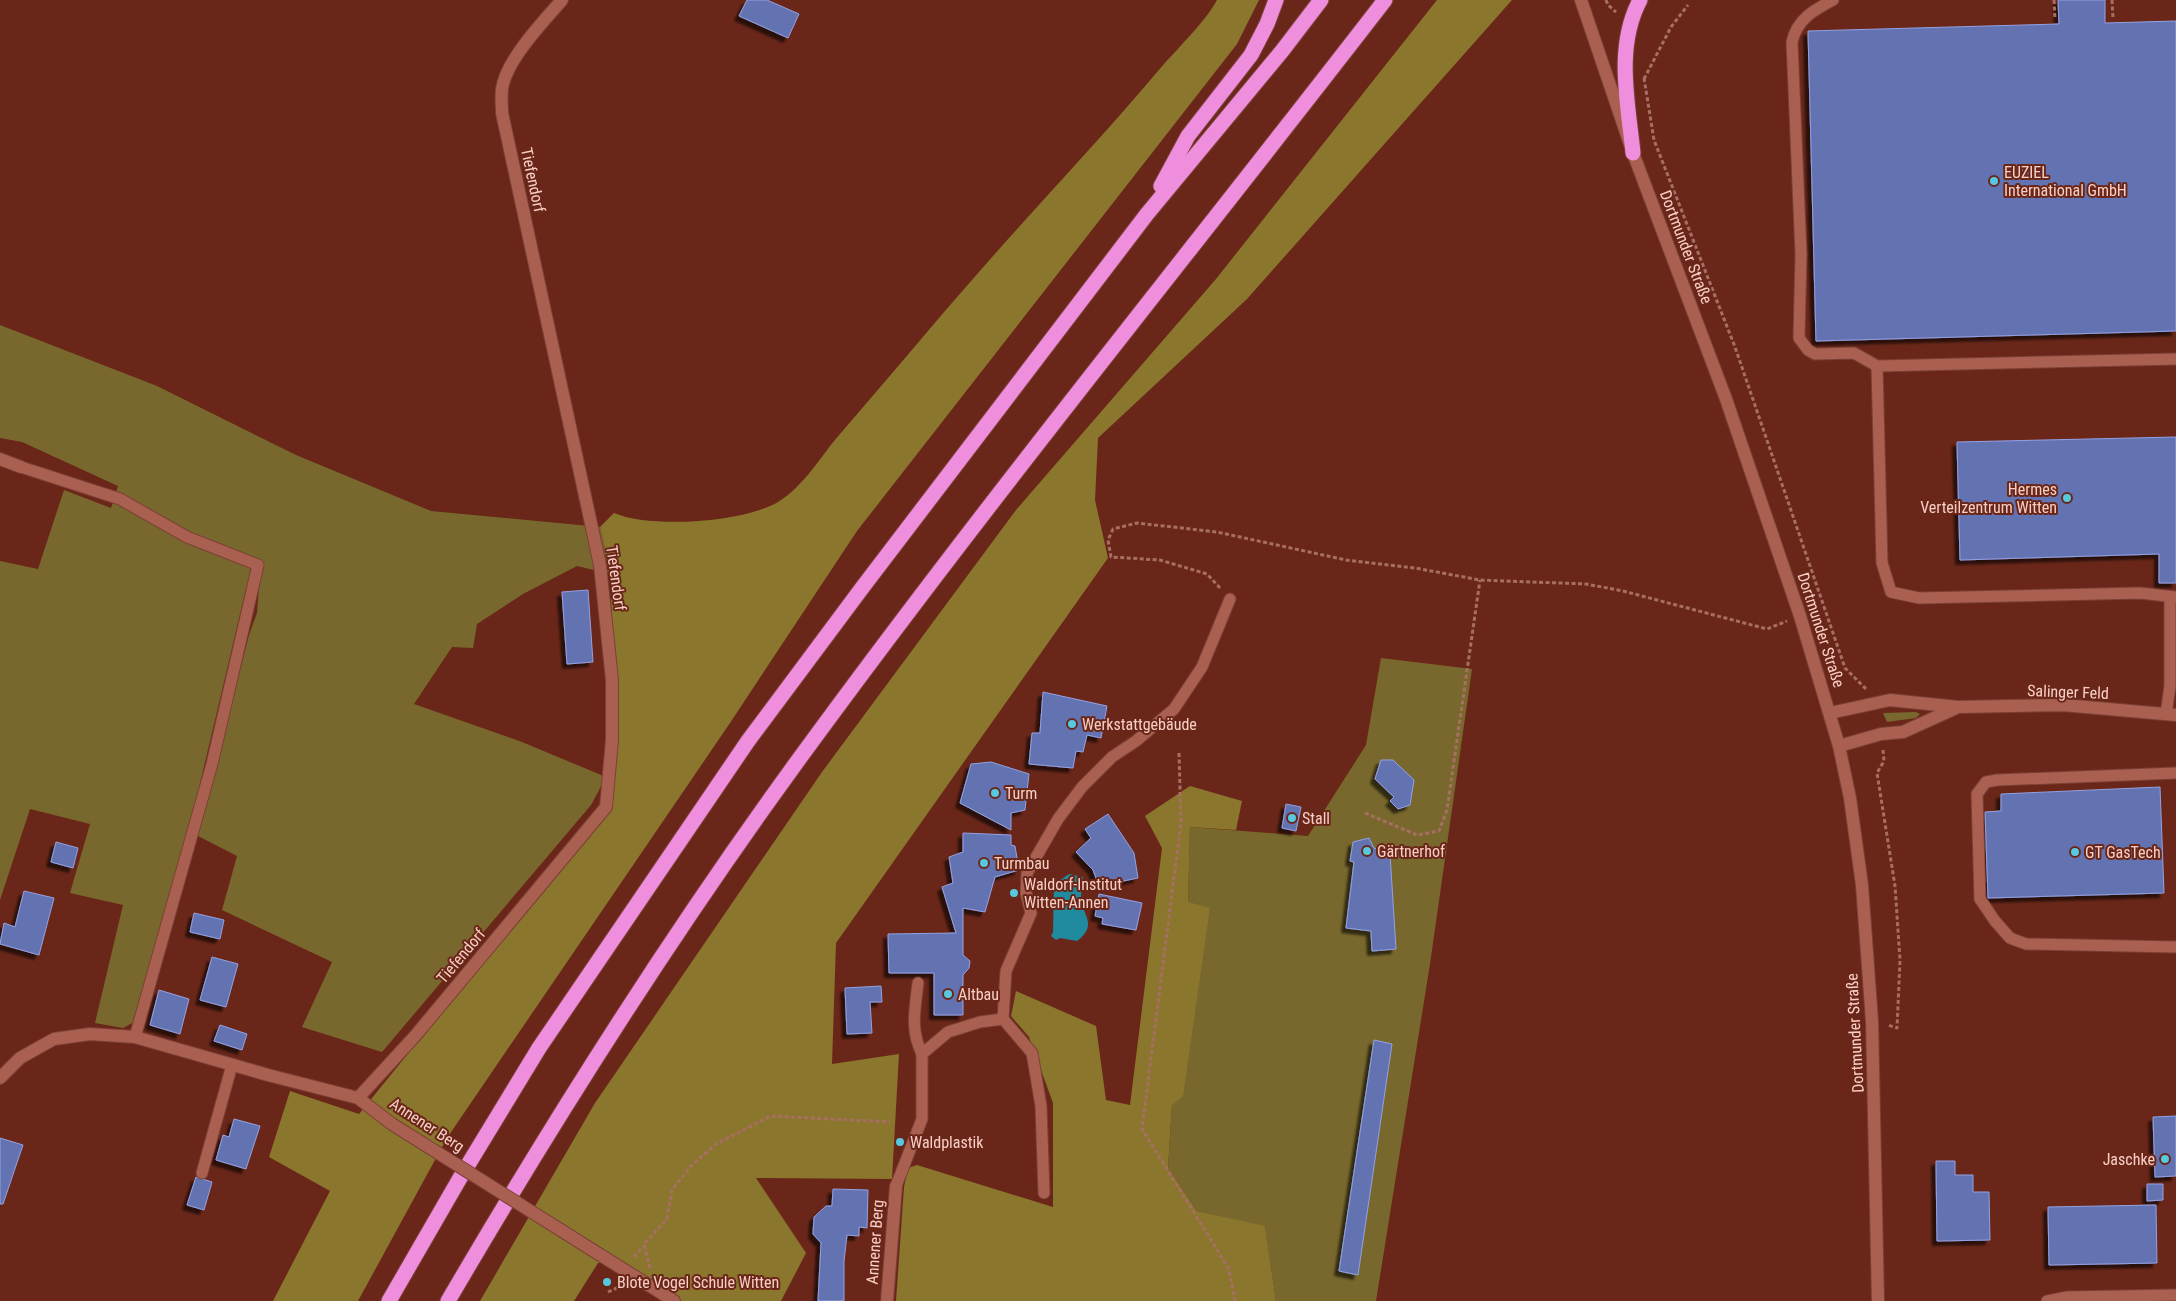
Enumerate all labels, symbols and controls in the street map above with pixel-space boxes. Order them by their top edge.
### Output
street label: Tiefendorf [517,146,549,214]
place label: EUZIEL International GmbH [2004,163,2127,200]
marker: EUZIEL International GmbH [1988,175,2000,187]
street label: Dortmunder Straße [1656,188,1716,306]
place label: Hermes Verteilzentrum Witten [1920,480,2057,517]
marker: Hermes Verteilzentrum Witten [2061,492,2073,504]
street label: Tiefendorf [602,544,630,612]
street label: Dortmunder Straße [1793,570,1849,690]
street label: Salinger Feld [2027,681,2109,703]
place label: Werkstattgebäude [1082,715,1197,734]
marker: Werkstattgebäude [1066,718,1078,730]
place label: Turm [1005,784,1037,803]
marker: Turm [989,787,1001,799]
place label: Stall [1302,809,1330,828]
marker: Stall [1286,812,1298,824]
place label: Gärtnerhof [1377,842,1445,861]
place label: GT GasTech [2085,843,2161,862]
marker: Gärtnerhof [1361,845,1373,857]
marker: GT GasTech [2069,846,2081,858]
place label: Turmbau [994,854,1050,873]
marker: Turmbau [978,857,990,869]
place label: Waldorf-Institut Witten-Annen [1024,875,1122,912]
marker: Waldorf-Institut Witten-Annen [1008,887,1020,899]
street label: Tiefendorf [433,925,489,987]
street label: Dortmunder Straße [1842,973,1868,1093]
place label: Altbau [958,985,999,1004]
marker: Altbau [942,988,954,1000]
street label: Annener Berg [386,1094,468,1156]
place label: Waldplastik [910,1133,984,1152]
marker: Waldplastik [894,1136,906,1148]
place label: Jaschke [2103,1150,2155,1169]
marker: Jaschke [2159,1153,2171,1165]
street label: Annener Berg [863,1199,887,1285]
place label: Blote Vogel Schule Witten [617,1273,779,1292]
marker: Blote Vogel Schule Witten [601,1276,613,1288]

